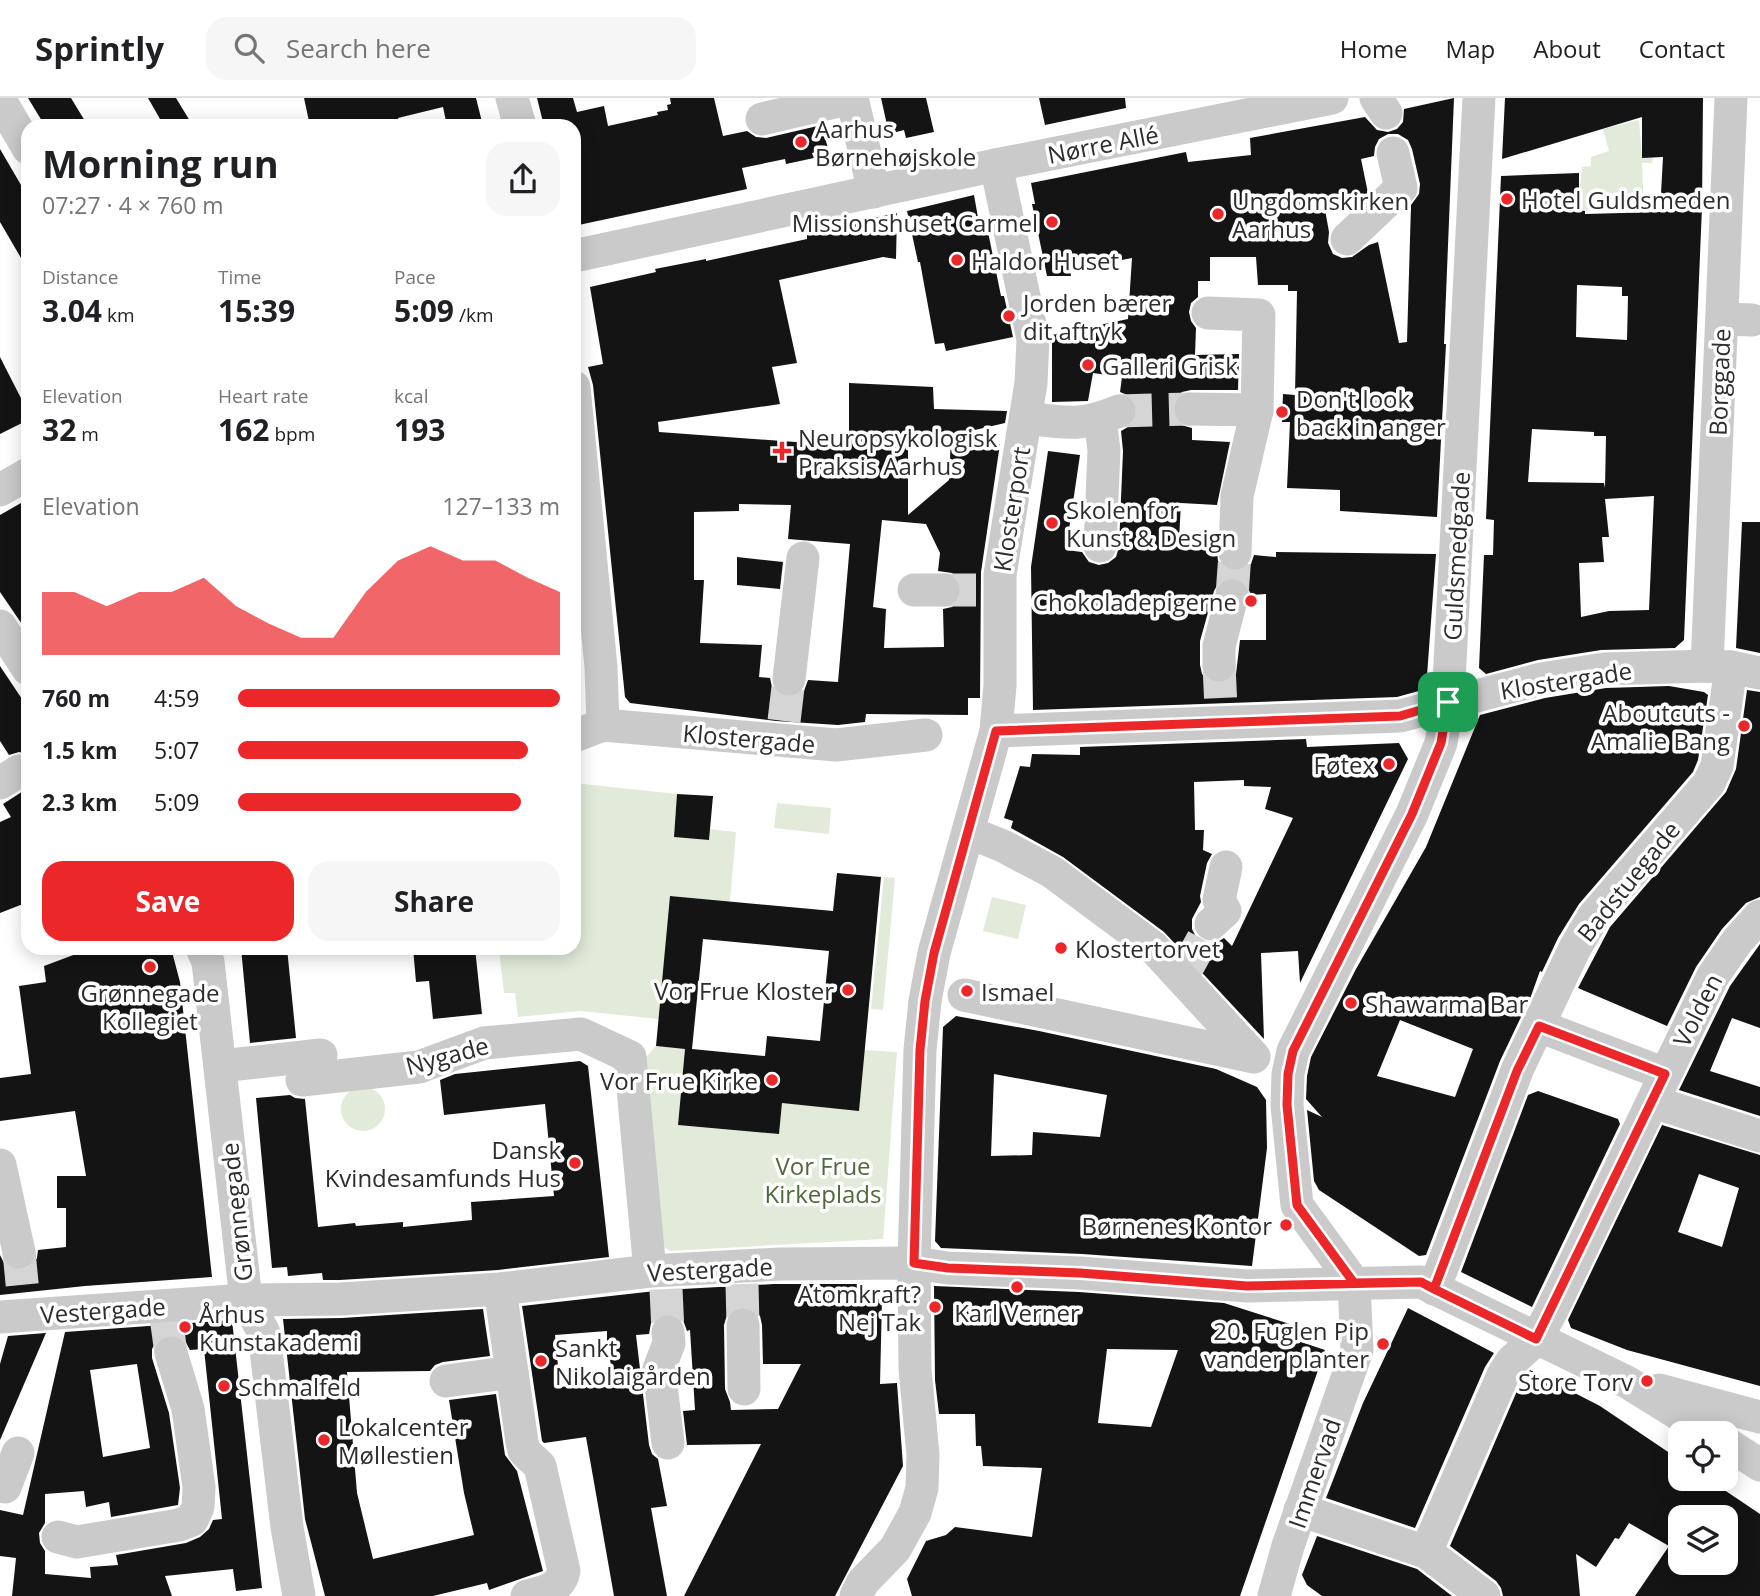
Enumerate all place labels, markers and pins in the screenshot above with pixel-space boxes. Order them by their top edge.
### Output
place label: Aarhus Børnehøjskole [815,112,976,173]
marker: Aarhus Børnehøjskole [793,134,809,150]
place label: Hotel Guldsmeden [1521,183,1730,216]
place label: Ungdomskirken Aarhus [1232,184,1409,245]
marker: Hotel Guldsmeden [1499,191,1515,207]
place label: Missionshuset Carmel [792,206,1038,239]
marker: Ungdomskirken Aarhus [1210,206,1226,222]
marker: Missionshuset Carmel [1044,214,1060,230]
place label: Haldor Huset [971,244,1119,277]
marker: Haldor Huset [949,252,965,268]
place label: Jorden bærer dit aftryk [1021,286,1171,347]
marker: Jorden bærer dit aftryk [1001,308,1017,324]
place label: Galleri Grisk [1102,349,1238,382]
marker: Galleri Grisk [1080,357,1096,373]
place label: Don't look back in anger [1296,382,1446,443]
marker: Don't look back in anger [1274,404,1290,420]
place label: Neuropsykologisk Praksis Aarhus [798,421,998,482]
marker: Neuropsykologisk Praksis Aarhus [772,441,792,461]
place label: Skolen for Kunst & Design [1066,493,1236,554]
marker: Skolen for Kunst & Design [1044,515,1060,531]
place label: Chokoladepigerne [1033,585,1237,618]
marker: Chokoladepigerne [1243,593,1259,609]
pin [1418,672,1478,732]
place label: Aboutcuts - Amalie Bang [1591,696,1730,757]
marker: Aboutcuts - Amalie Bang [1736,718,1752,734]
place label: Føtex [1314,748,1375,781]
marker: Føtex [1381,756,1397,772]
place label: Klostertorvet [1075,932,1220,965]
marker: Klostertorvet [1053,940,1069,956]
marker: Grønnegade Kollegiet [142,959,158,975]
place label: Vor Frue Kloster [654,974,834,1007]
place label: Ismael [981,975,1054,1008]
place label: Grønnegade Kollegiet [80,976,220,1037]
marker: Vor Frue Kloster [840,982,856,998]
marker: Ismael [959,983,975,999]
place label: Shawarma Bar [1365,987,1529,1020]
marker: Shawarma Bar [1343,995,1359,1011]
place label: Vor Frue Kirke [600,1064,758,1097]
marker: Vor Frue Kirke [764,1072,780,1088]
place label: Dansk Kvindesamfunds Hus [325,1133,561,1194]
marker: Dansk Kvindesamfunds Hus [567,1155,583,1171]
place label: Børnenes Kontor [1082,1209,1272,1242]
marker: Børnenes Kontor [1278,1217,1294,1233]
place label: Atomkraft? Nej Tak [798,1277,921,1338]
marker: Karl Verner [1009,1279,1025,1295]
place label: Karl Verner [954,1296,1080,1329]
place label: Århus Kunstakademi [199,1297,359,1358]
marker: Atomkraft? Nej Tak [927,1299,943,1315]
place label: 20. Fuglen Pip vander planter [1204,1314,1369,1375]
marker: Århus Kunstakademi [177,1319,193,1335]
place label: Sankt Nikolaigården [555,1331,711,1392]
marker: 20. Fuglen Pip vander planter [1375,1336,1391,1352]
marker: Sankt Nikolaigården [533,1353,549,1369]
place label: Store Torv [1518,1365,1633,1398]
place label: Schmalfeld [238,1370,361,1403]
marker: Store Torv [1639,1373,1655,1389]
marker: Schmalfeld [216,1378,232,1394]
place label: Lokalcenter Møllestien [338,1410,469,1471]
marker: Lokalcenter Møllestien [316,1432,332,1448]

